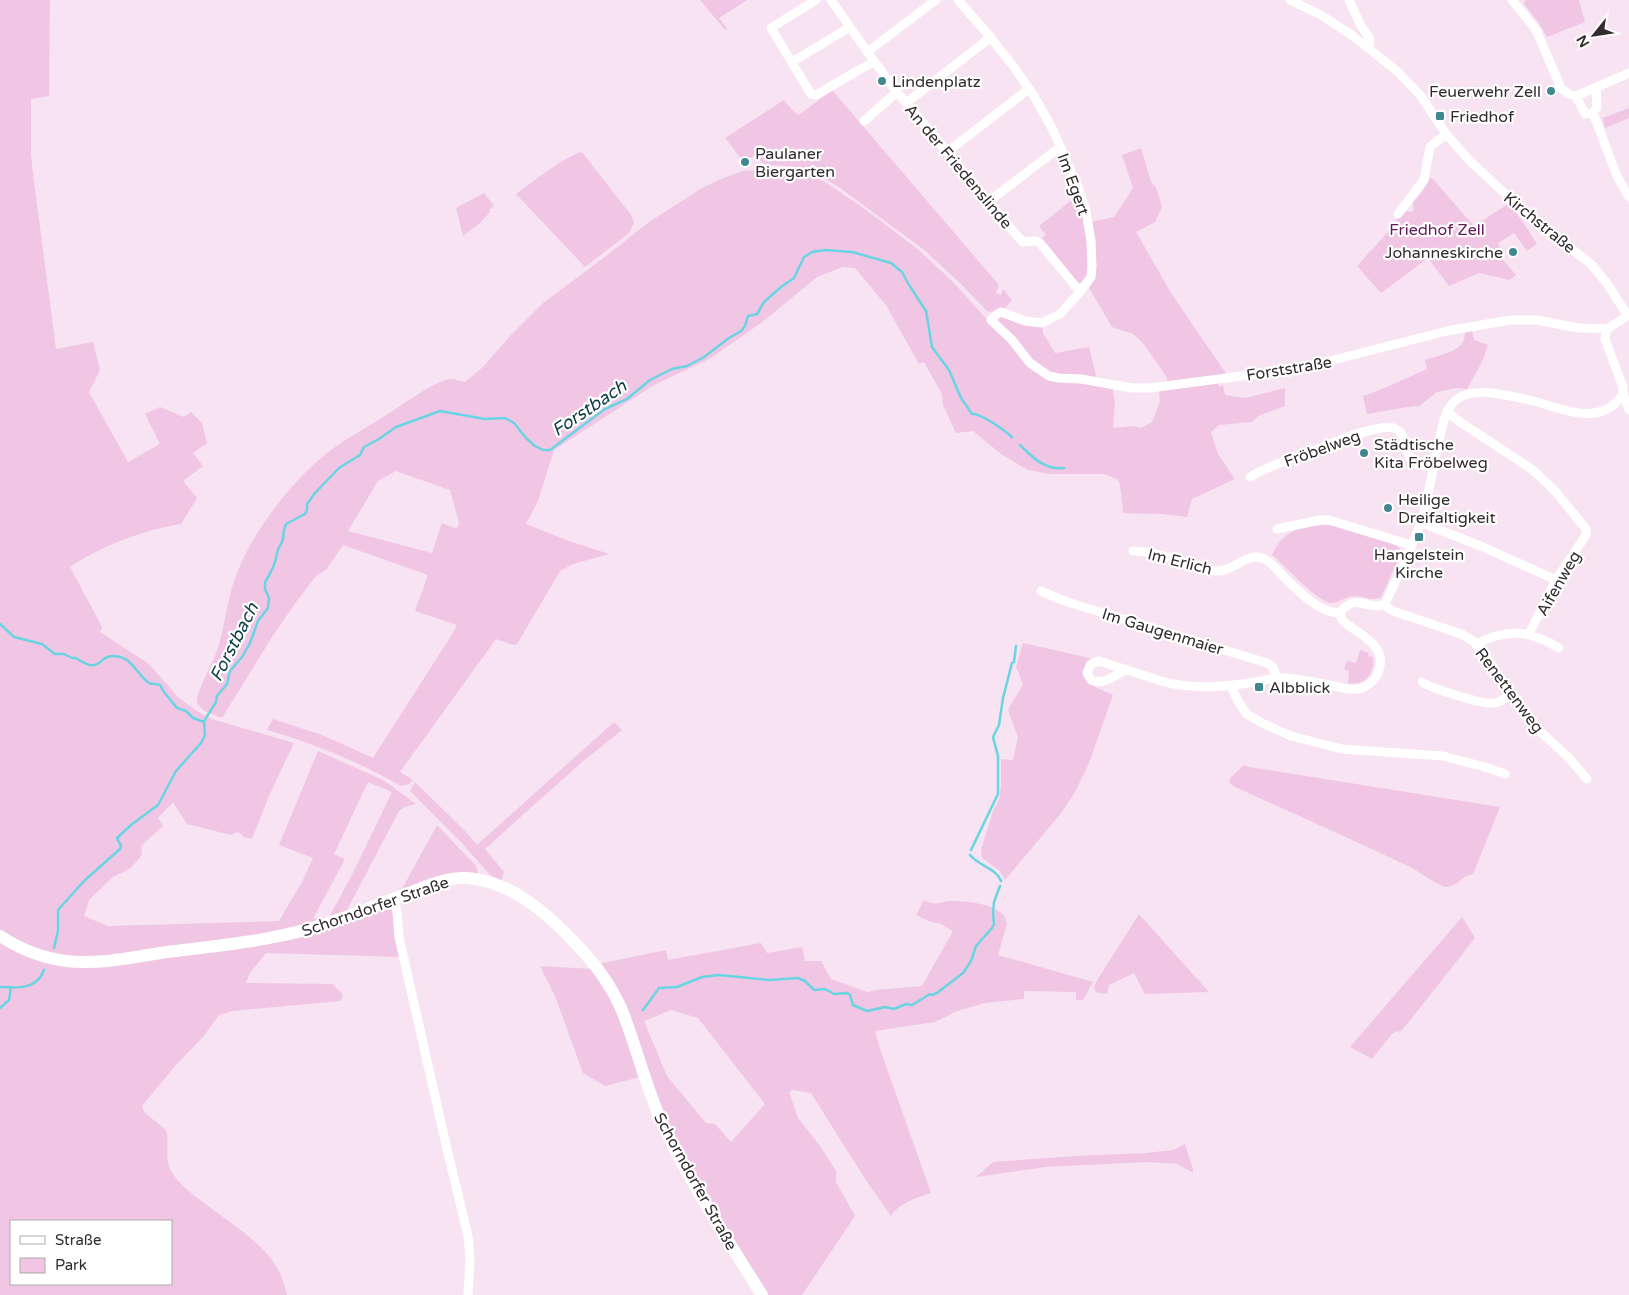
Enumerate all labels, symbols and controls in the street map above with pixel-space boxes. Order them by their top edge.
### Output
north arrow [1569,10,1619,60]
text: N [1573,32,1593,50]
place label: Lindenplatz [892,72,981,92]
marker: Lindenplatz [876,75,888,87]
place label: Feuerwehr Zell [1429,82,1541,102]
marker: Feuerwehr Zell [1545,85,1557,97]
street label: An der Friedenslinde [900,100,1016,233]
place label: Friedhof [1450,107,1515,127]
marker: Friedhof [1434,110,1446,122]
place label: Paulaner Biergarten [755,144,835,182]
street label: Im Egert [1053,151,1094,218]
marker: Paulaner Biergarten [739,156,751,168]
street label: Kirchstraße [1499,188,1579,258]
park label: Friedhof Zell [1389,220,1485,240]
place label: Johanneskirche [1385,243,1503,263]
marker: Johanneskirche [1507,246,1519,258]
street label: Forststraße [1245,352,1333,386]
water label: Forstbach [547,374,631,441]
street label: Fröbelweg [1281,426,1363,472]
place label: Städtische Kita Fröbelweg [1374,435,1488,473]
marker: Städtische Kita Fröbelweg [1358,447,1370,459]
place label: Heilige Dreifaltigkeit [1398,490,1496,528]
marker: Heilige Dreifaltigkeit [1382,502,1394,514]
marker: Hangelstein Kirche [1413,531,1425,543]
street label: Im Erlich [1145,544,1214,580]
place label: Hangelstein Kirche [1374,545,1464,583]
street label: Aifenweg [1532,547,1585,620]
water label: Forstbach [205,598,264,685]
street label: Im Gaugenmaier [1100,604,1227,660]
street label: Renettenweg [1471,644,1548,737]
place label: Albblick [1269,678,1331,698]
marker: Albblick [1253,681,1265,693]
street label: Schorndorfer Straße [299,872,451,942]
street label: Schorndorfer Straße [649,1109,741,1254]
legend [10,1220,172,1285]
text: Straße [55,1231,101,1249]
text: Park [55,1256,87,1274]

